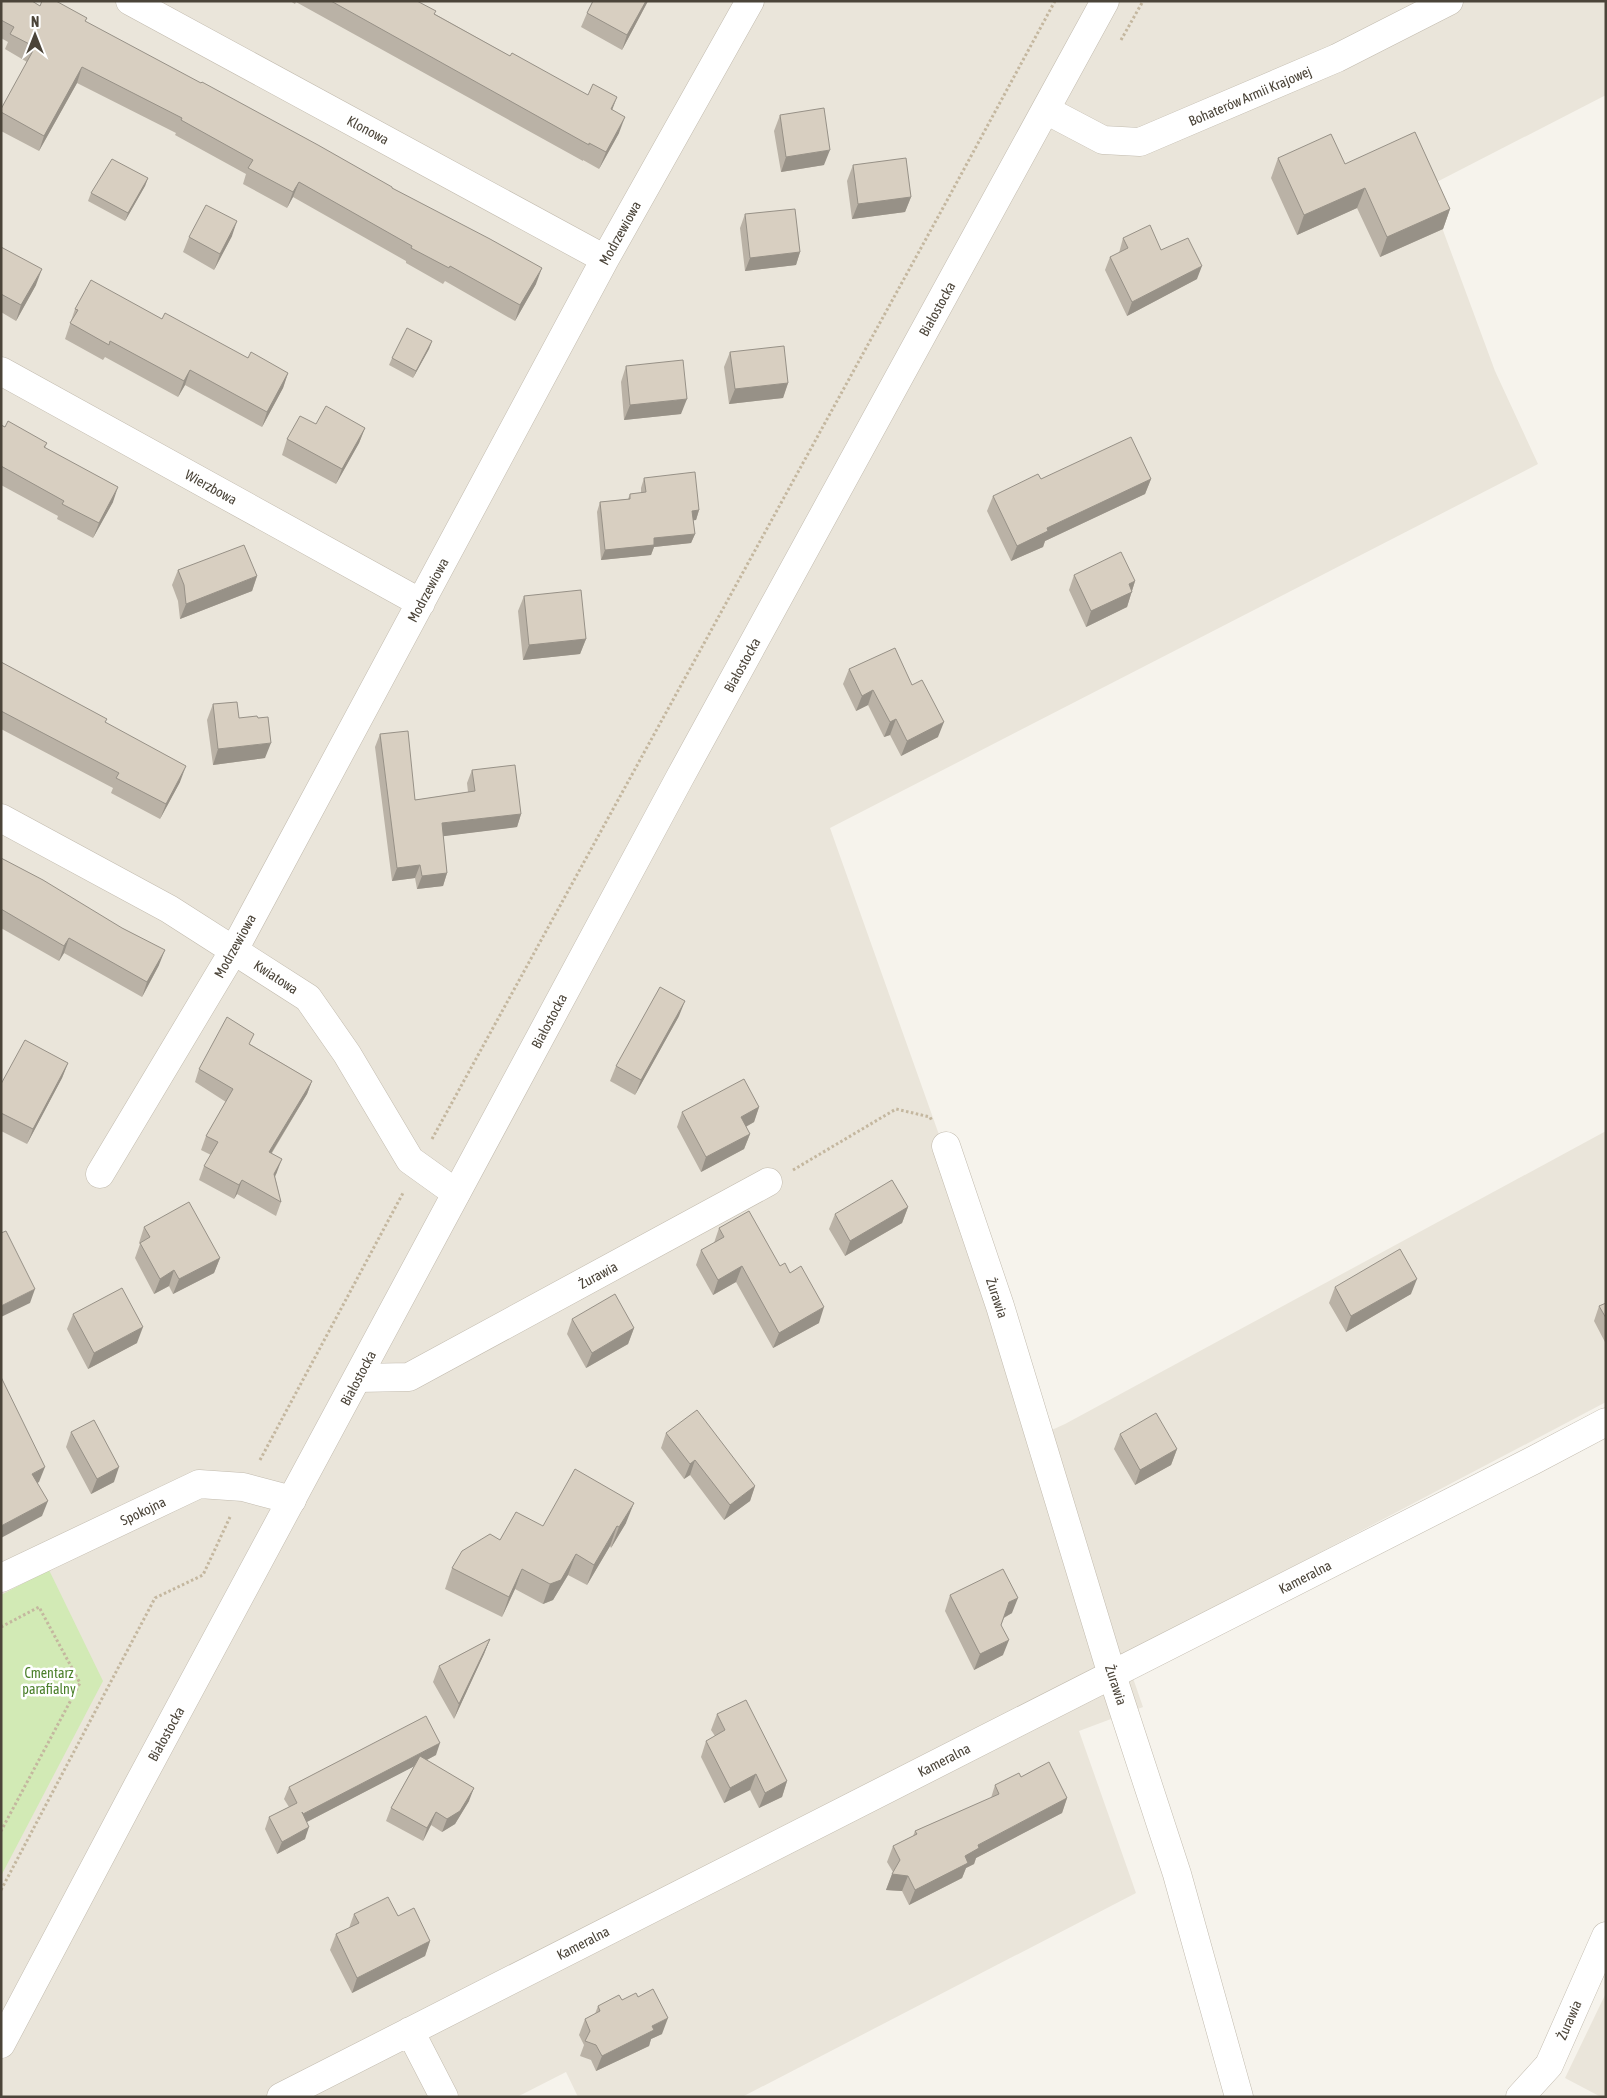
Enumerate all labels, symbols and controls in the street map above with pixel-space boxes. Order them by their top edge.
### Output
north arrow [10,10,60,60]
text: N [31,14,39,30]
street label: Bohaterów Armii Krajowej [1186,63,1314,129]
street label: Klonowa [344,112,392,148]
street label: Modrzewiowa [596,198,644,268]
street label: Białostocka [916,279,958,339]
street label: Wierzbowa [182,466,240,508]
street label: Modrzewiowa [404,555,452,625]
street label: Białostocka [721,635,763,695]
street label: Modrzewiowa [211,911,259,981]
street label: Kwiatowa [251,957,301,997]
street label: Białostocka [528,991,570,1051]
street label: Żurawia [576,1258,620,1292]
street label: Żurawia [983,1276,1011,1320]
street label: Białostocka [337,1348,379,1408]
street label: Spokojna [118,1494,168,1528]
street label: Kameralna [1276,1557,1334,1597]
street label: Żurawia [1102,1663,1130,1707]
park label: Cmentarz parafialny [22,1665,76,1697]
street label: Białostocka [145,1704,187,1764]
street label: Kameralna [915,1740,973,1780]
street label: Kameralna [554,1923,612,1963]
street label: Żurawia [1553,1998,1585,2042]

